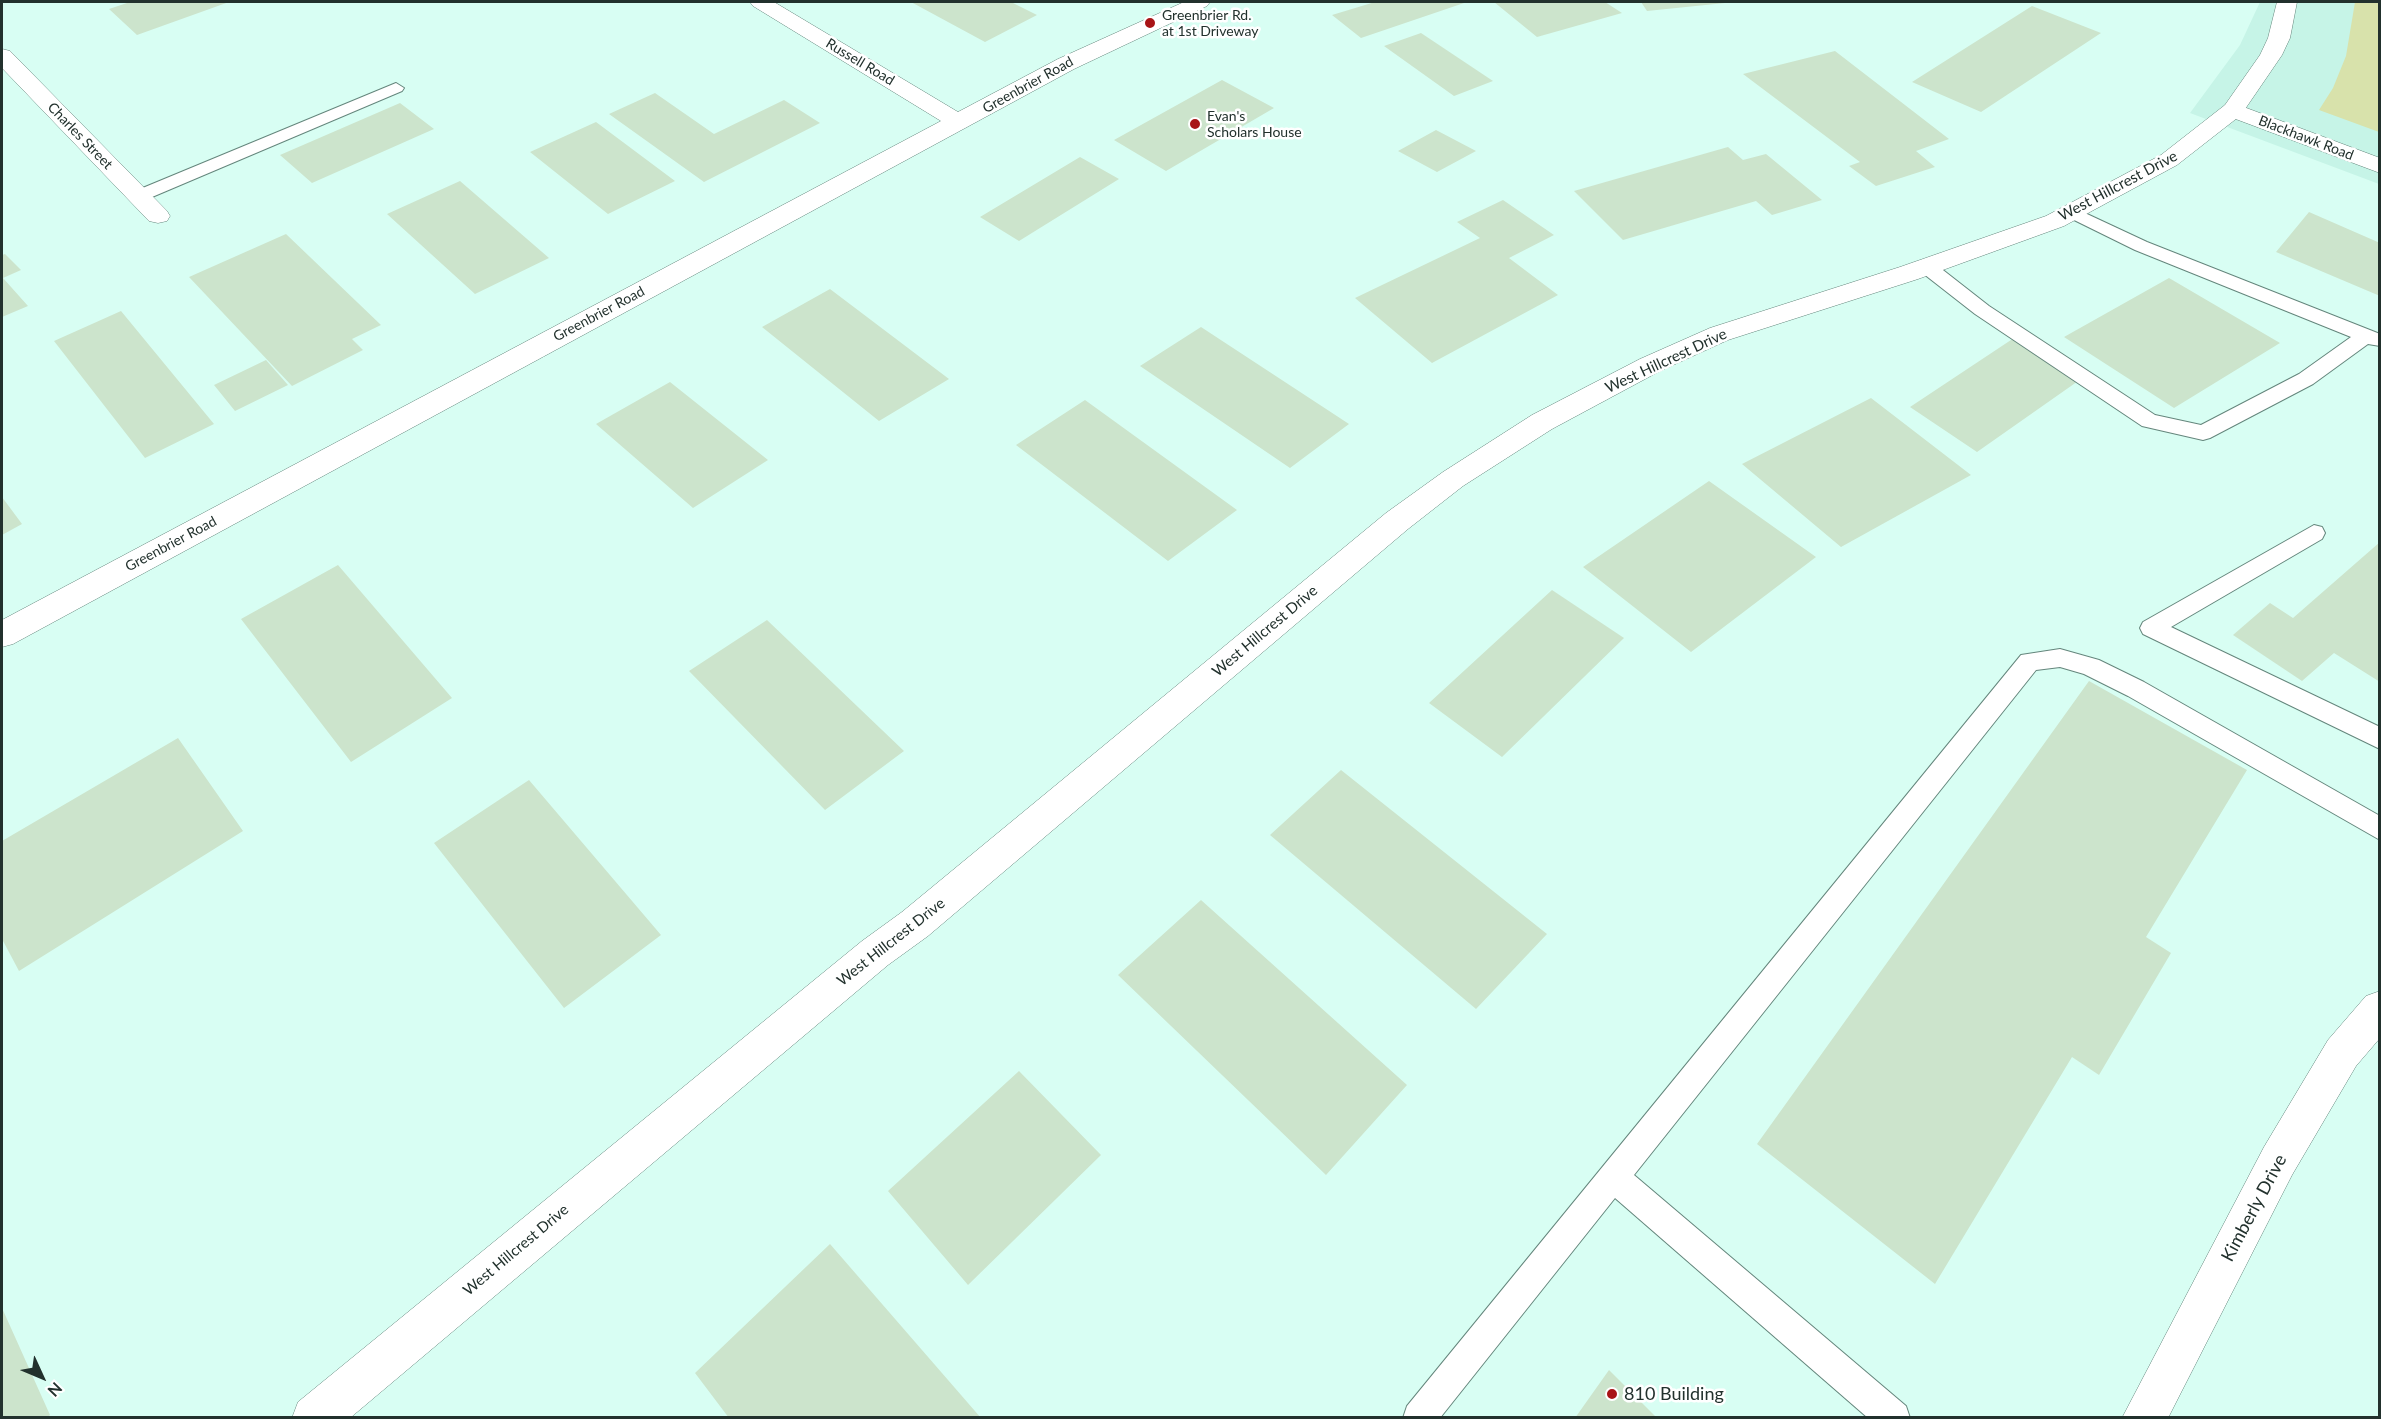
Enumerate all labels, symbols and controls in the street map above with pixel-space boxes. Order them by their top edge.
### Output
place label: Greenbrier Rd. at 1st Driveway [1162,7,1258,40]
marker: Greenbrier Rd. at 1st Driveway [1143,16,1157,30]
street label: Russell Road [823,35,897,89]
street label: Greenbrier Road [980,53,1076,117]
street label: Charles Street [44,99,116,173]
place label: Evan's Scholars House [1207,108,1302,140]
street label: Blackhawk Road [2256,112,2356,164]
marker: Evan's Scholars House [1188,117,1202,131]
street label: West Hillcrest Drive [2055,147,2181,225]
street label: Greenbrier Road [550,283,648,345]
street label: West Hillcrest Drive [1602,325,1730,397]
street label: Greenbrier Road [122,513,220,575]
street label: West Hillcrest Drive [1209,582,1321,680]
street label: West Hillcrest Drive [833,894,949,990]
street label: Kimberly Drive [2217,1151,2291,1265]
street label: West Hillcrest Drive [460,1201,572,1299]
north arrow [12,1347,72,1407]
text: N [44,1379,66,1401]
place label: 810 Building [1624,1383,1724,1405]
marker: 810 Building [1605,1387,1619,1401]

